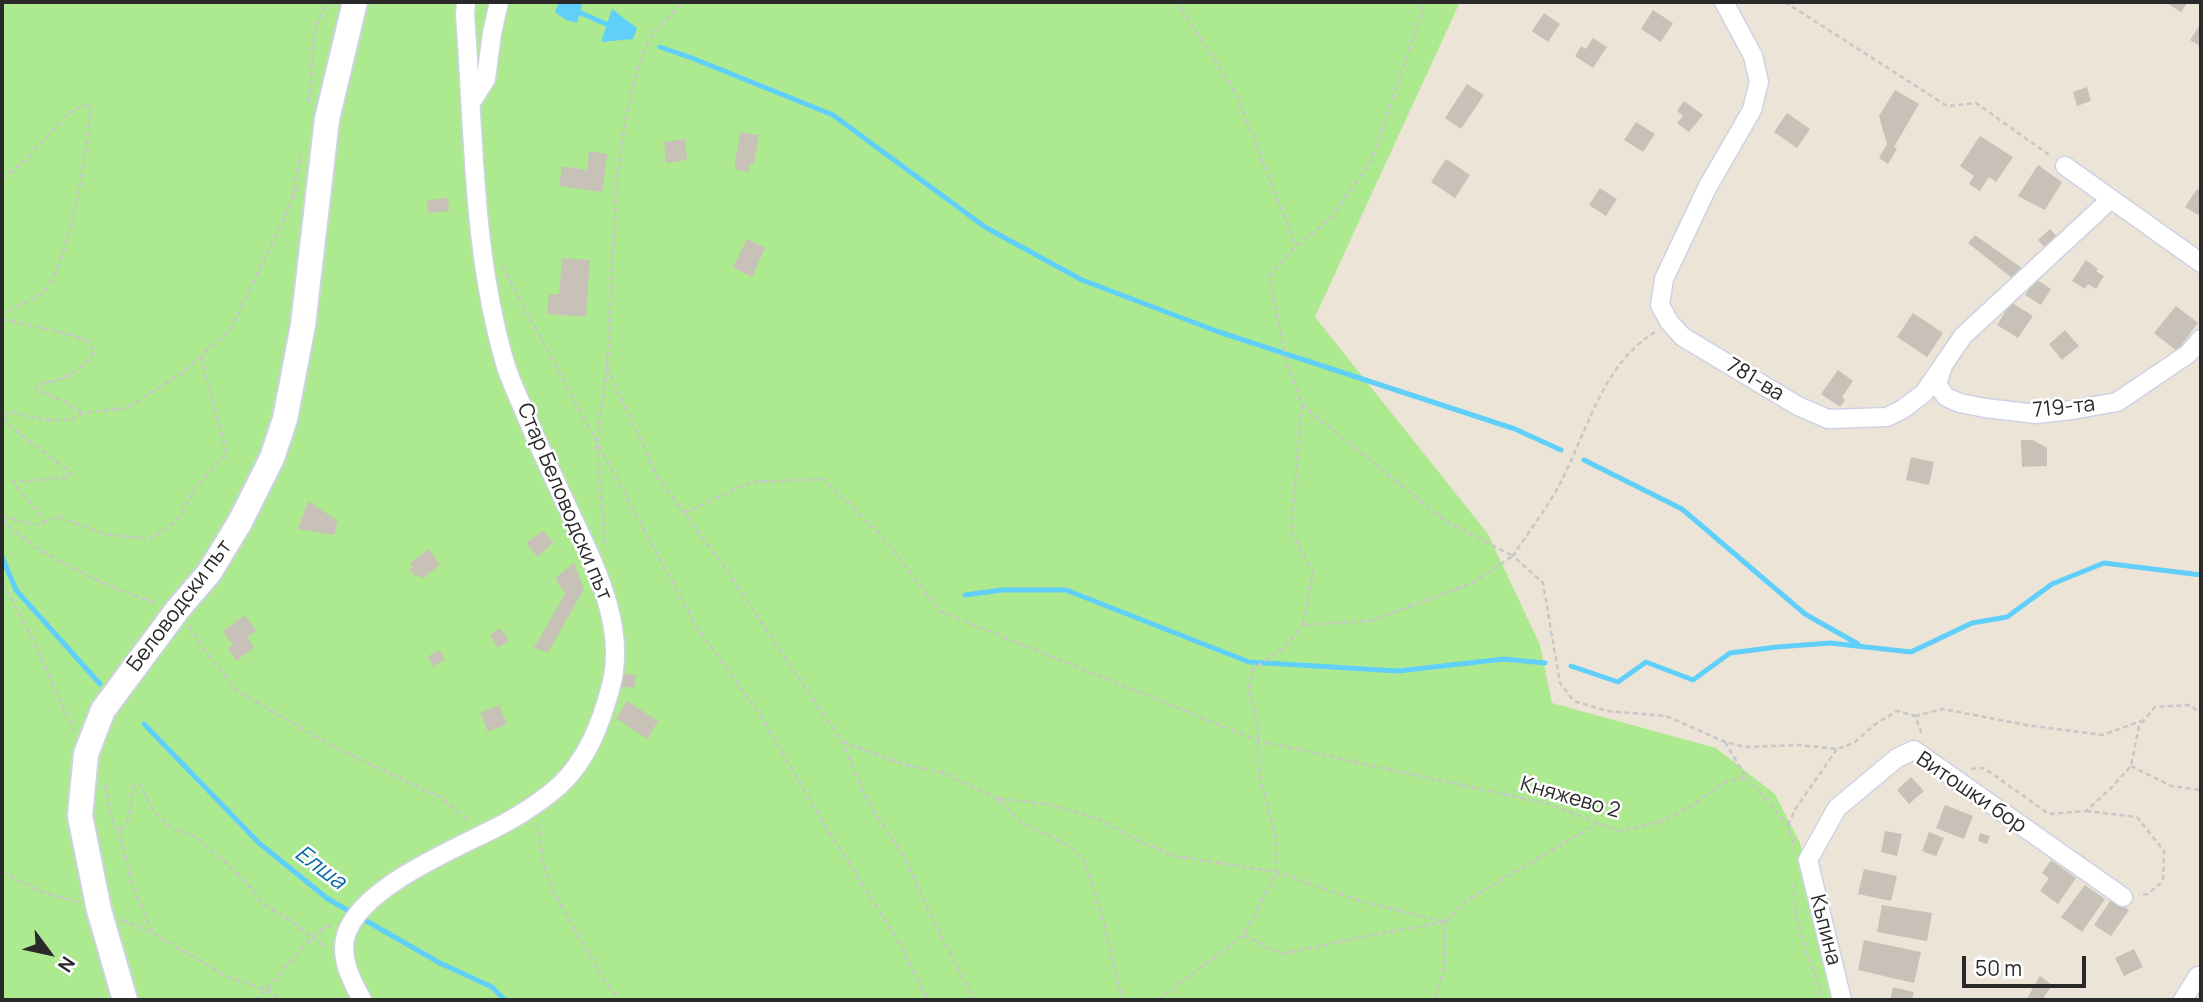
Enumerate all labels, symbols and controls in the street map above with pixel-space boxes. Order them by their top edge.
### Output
street label: 781-ва [1722,353,1788,407]
street label: 719-та [2032,392,2096,424]
street label: Стар Беловодски път [511,400,617,604]
street label: Беловодски път [122,535,238,677]
street label: Витошки бор [1911,747,2031,839]
street label: Княжево 2 [1517,772,1623,824]
water label: Елша [289,840,351,896]
street label: Къпина [1804,892,1846,968]
north arrow [14,918,84,988]
scale bar [1965,942,2089,986]
text: N [52,952,81,977]
text: 50 m [1975,954,2022,982]

